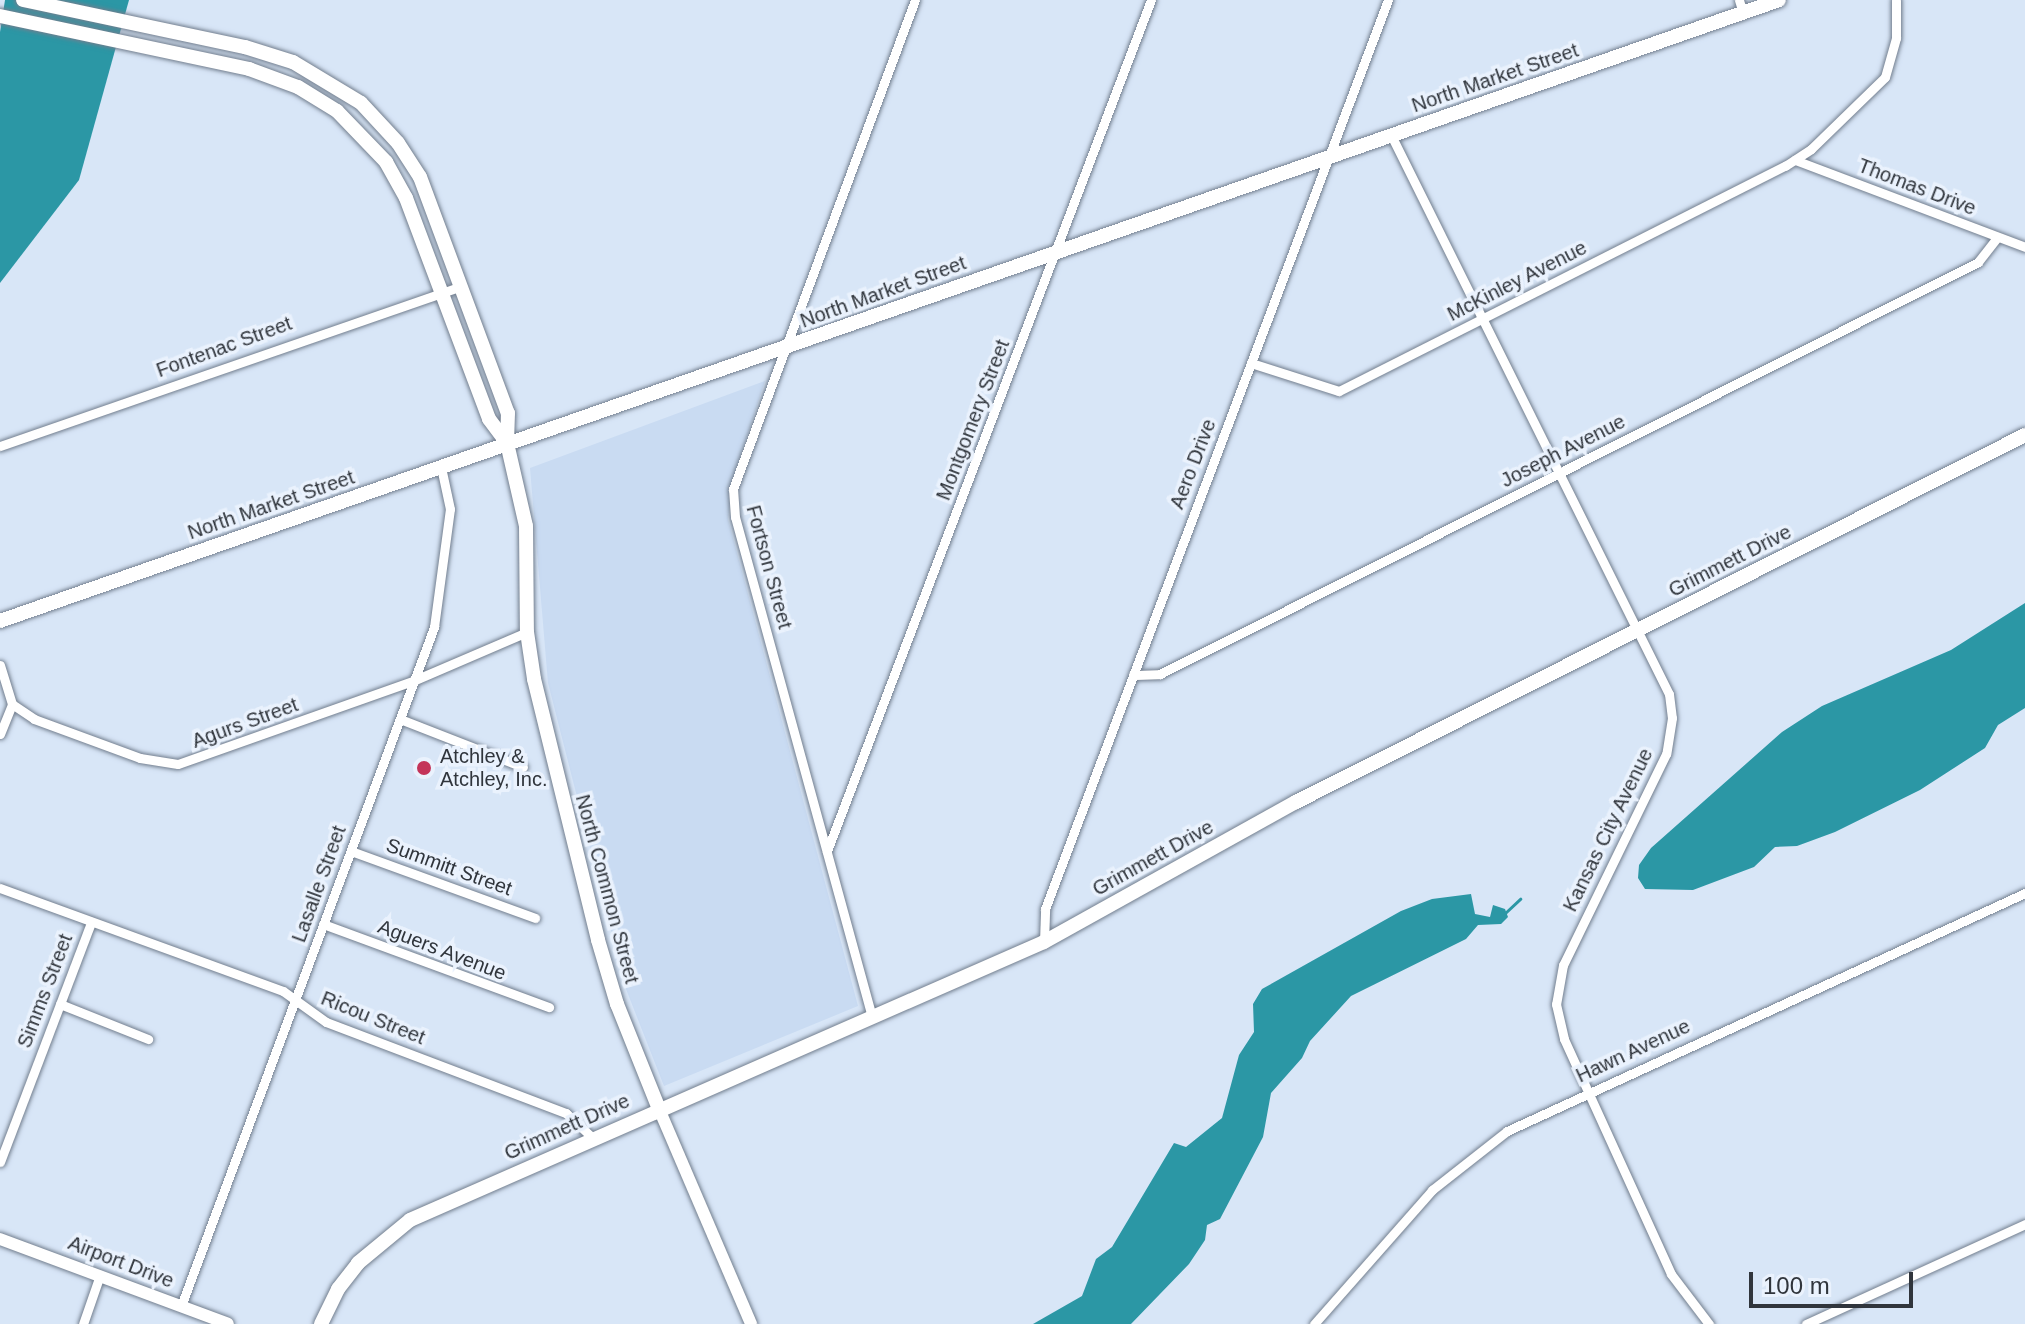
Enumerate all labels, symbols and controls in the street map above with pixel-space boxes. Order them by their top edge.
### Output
street label: North Market Street [1409,38,1581,118]
street label: Thomas Drive [1855,153,1979,221]
street label: McKinley Avenue [1443,235,1591,327]
street label: North Market Street [797,251,969,333]
street label: Fontenac Street [153,311,295,383]
street label: Montgomery Street [931,336,1015,504]
street label: Joseph Avenue [1496,409,1630,493]
street label: Aero Drive [1165,416,1221,512]
street label: North Market Street [185,465,357,545]
street label: Fortson Street [741,503,797,631]
street label: Grimmett Drive [1665,520,1795,602]
street label: Agurs Street [189,693,301,753]
place label: Atchley & Atchley, Inc. [440,744,547,791]
street label: Kansas City Avenue [1558,744,1658,916]
marker: Atchley & Atchley, Inc. [415,759,433,777]
street label: North Common Street [570,792,644,986]
street label: Grimmett Drive [1088,815,1218,901]
street label: Lasalle Street [287,822,351,946]
street label: Summitt Street [383,833,515,901]
street label: Aguers Avenue [374,914,510,986]
street label: Simms Street [12,931,78,1051]
street label: Ricou Street [317,986,429,1050]
street label: Hawn Avenue [1572,1014,1694,1088]
street label: Grimmett Drive [501,1089,633,1165]
street label: Airport Drive [65,1231,177,1293]
scale bar [1753,1256,1917,1306]
text: 100 m [1763,1272,1830,1299]

